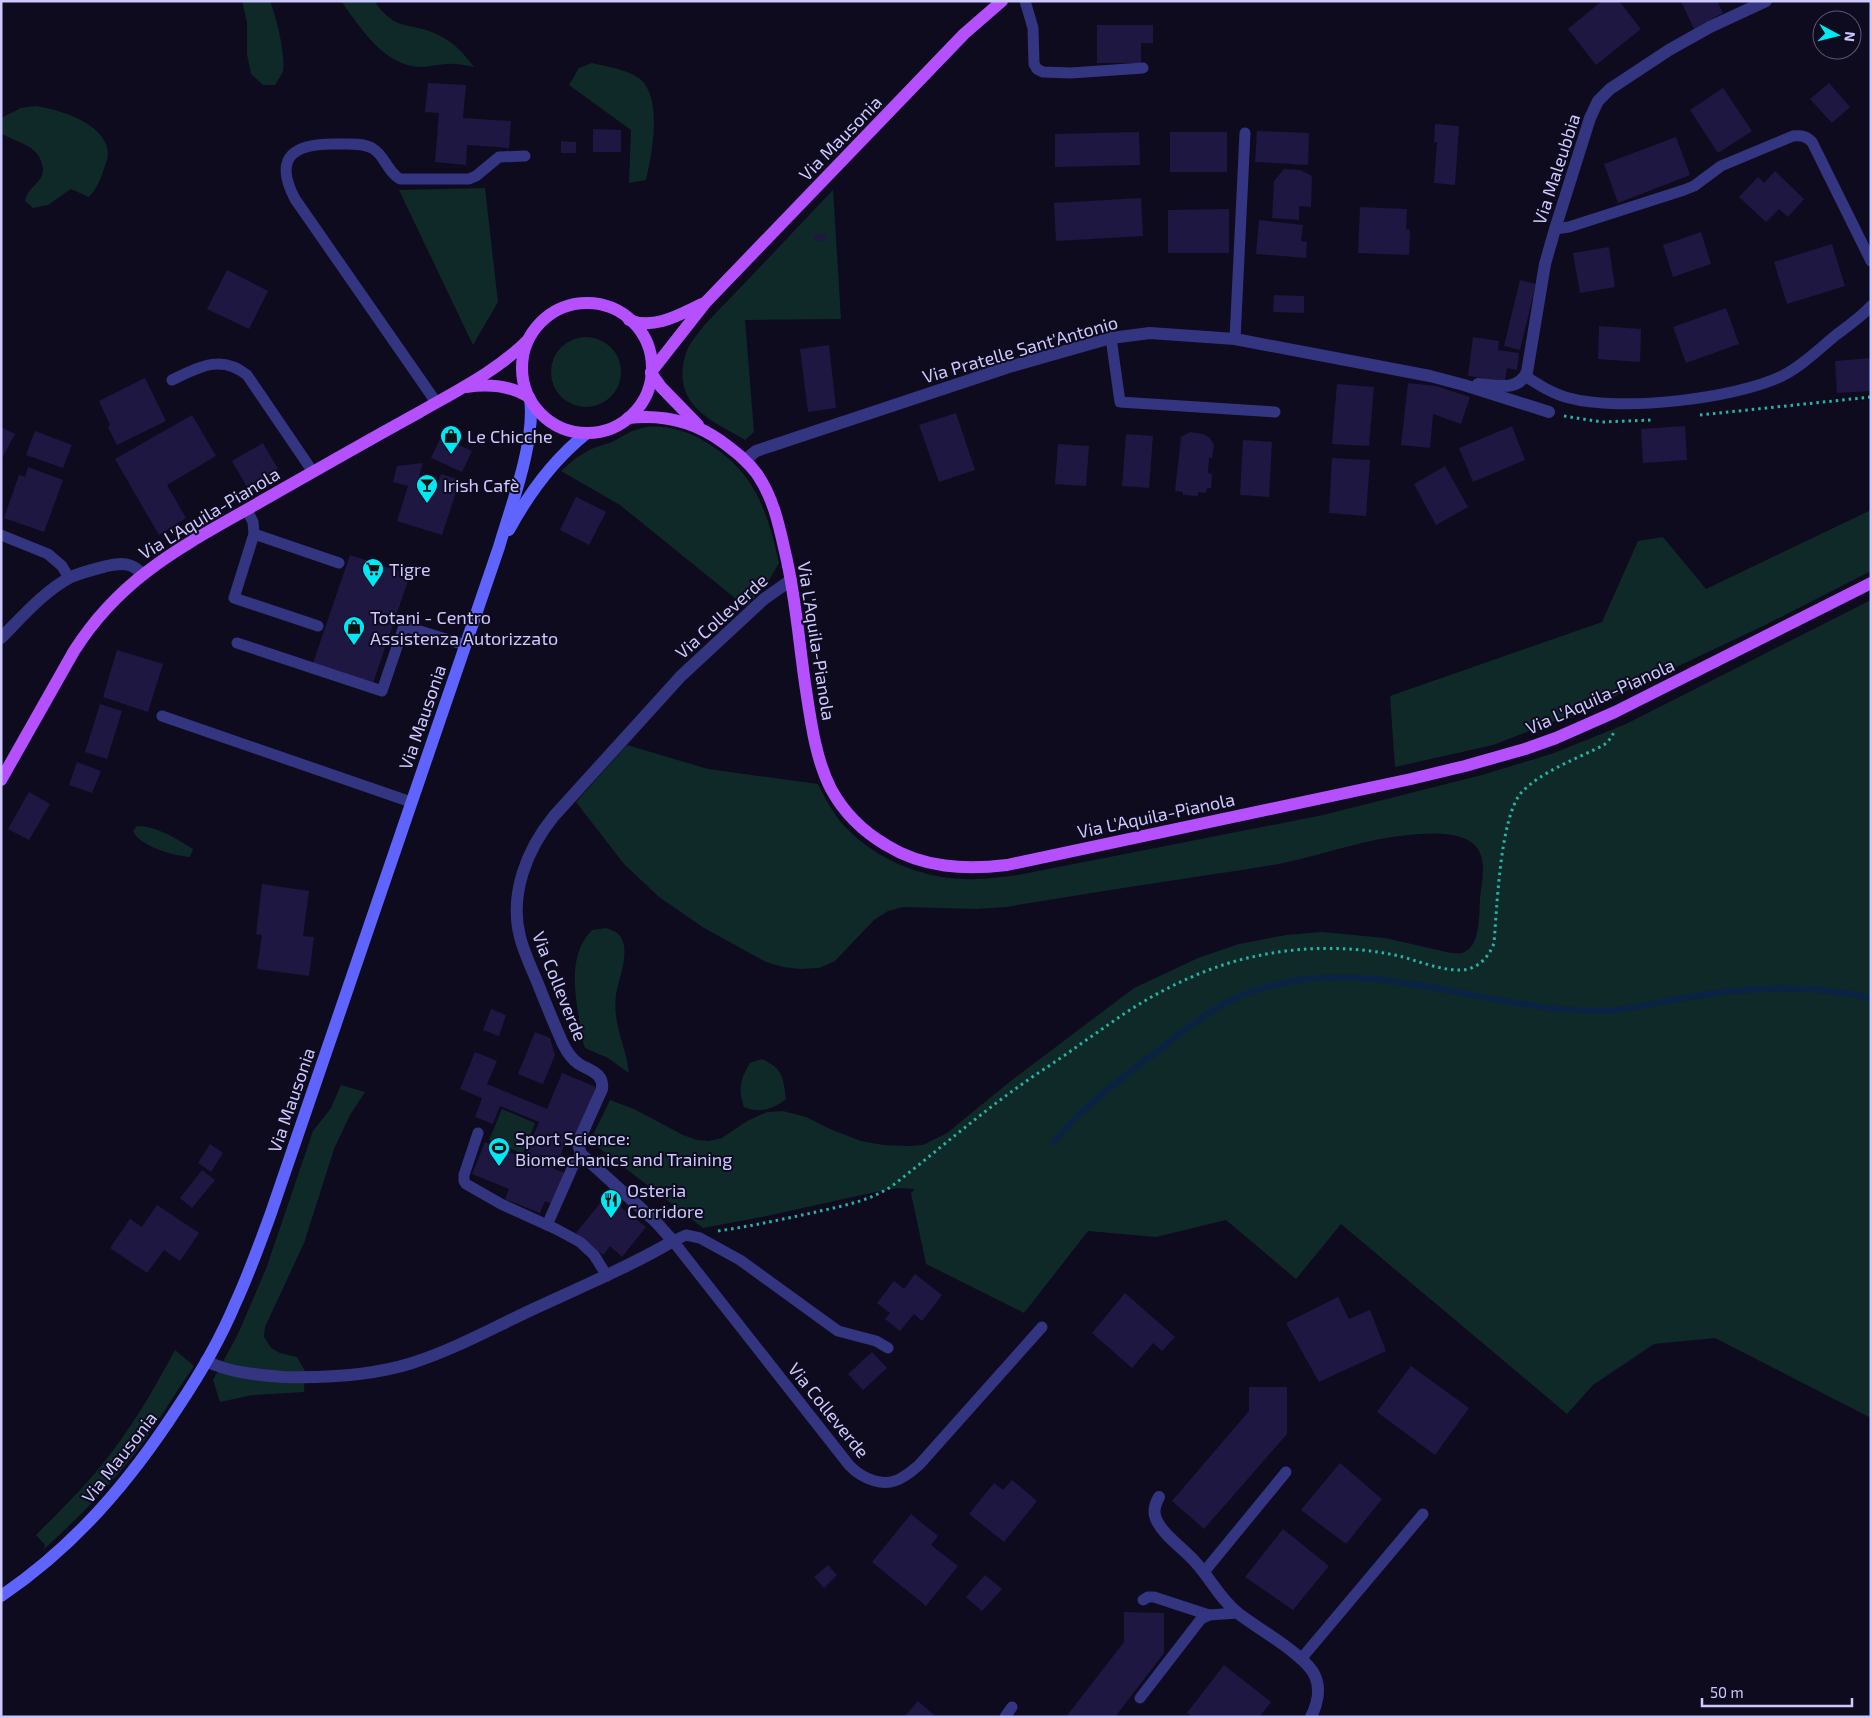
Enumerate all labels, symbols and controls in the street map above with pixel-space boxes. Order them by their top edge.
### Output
north arrow [1812,10,1862,60]
text: N [1841,31,1859,43]
street label: Via Mausonia [794,91,886,185]
street label: Via Maleubbia [1528,111,1584,227]
street label: Via Pratelle Sant'Antonio [920,311,1120,387]
shop icon: Le Chicche [439,424,463,455]
place label: Le Chicche [467,425,553,447]
street label: Via L'Aquila-Pianola [135,462,283,564]
bar icon: Irish Cafè [415,473,439,504]
place label: Irish Cafè [443,474,520,496]
supermarket icon: Tigre [361,557,385,588]
place label: Tigre [389,558,431,580]
street label: Via L'Aquila-Pianola [794,560,840,722]
street label: Via Colleverde [670,569,772,663]
place label: Totani - Centro Assistenza Autorizzato [370,606,558,649]
shop icon: Totani - Centro Assistenza Autorizzato [342,615,366,646]
street label: Via L'Aquila-Pianola [1522,653,1678,739]
street label: Via Mausonia [394,662,450,772]
street label: Via L'Aquila-Pianola [1075,788,1237,842]
street label: Via Colleverde [528,928,592,1044]
street label: Via Mausonia [263,1045,319,1155]
place label: Sport Science: Biomechanics and Training [515,1127,732,1170]
sports icon: Sport Science: Biomechanics and Training [487,1136,511,1167]
place label: Osteria Corridore [627,1179,704,1222]
restaurant icon: Osteria Corridore [599,1188,623,1219]
street label: Via Colleverde [784,1358,874,1462]
street label: Via Mausonia [77,1407,161,1507]
scale bar [1702,1676,1852,1708]
text: 50 m [1710,1683,1744,1701]

